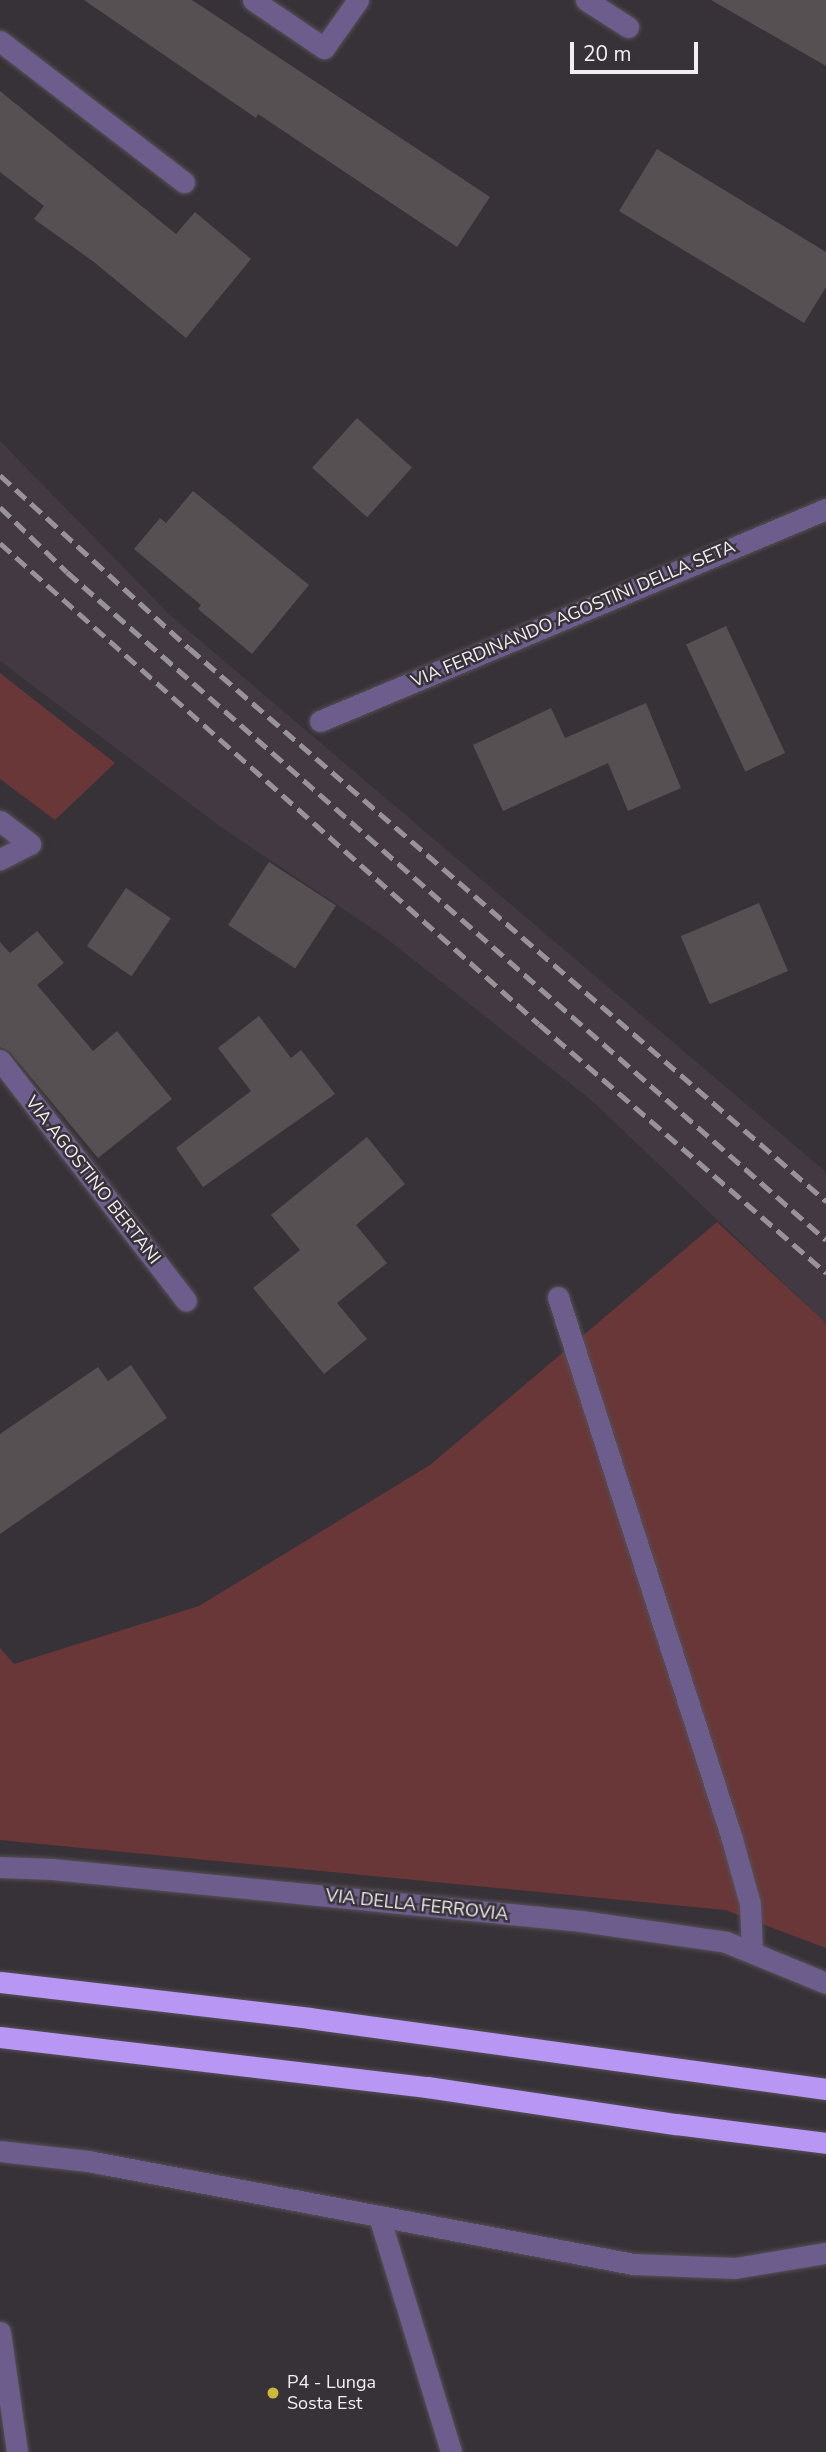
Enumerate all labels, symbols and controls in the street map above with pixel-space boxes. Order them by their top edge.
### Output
scale bar [574,28,702,72]
text: 20 m [583,40,632,68]
street label: VIA FERDINANDO AGOSTINI DELLA SETA [408,536,738,692]
street label: VIA AGOSTINO BERTANI [21,1092,165,1268]
street label: VIA DELLA FERROVIA [325,1885,509,1925]
place label: P4 - Lunga Sosta Est [287,2372,376,2414]
marker: P4 - Lunga Sosta Est [265,2385,281,2401]

